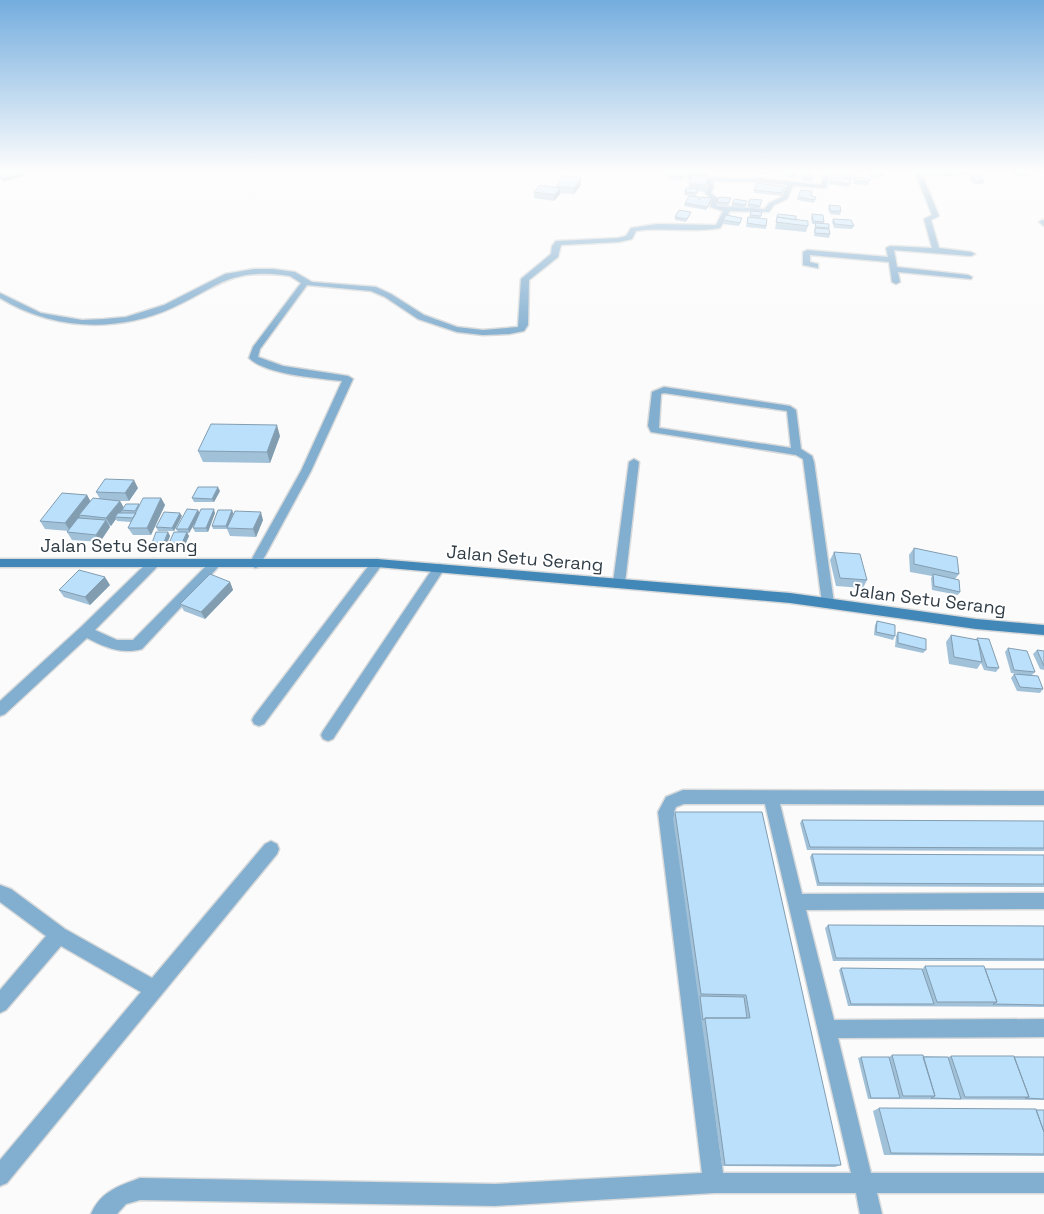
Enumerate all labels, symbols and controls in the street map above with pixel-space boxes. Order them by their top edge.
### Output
street label: Jalan Setu Serang [40,534,198,557]
street label: Jalan Setu Serang [446,540,604,576]
street label: Jalan Setu Serang [849,578,1007,620]

